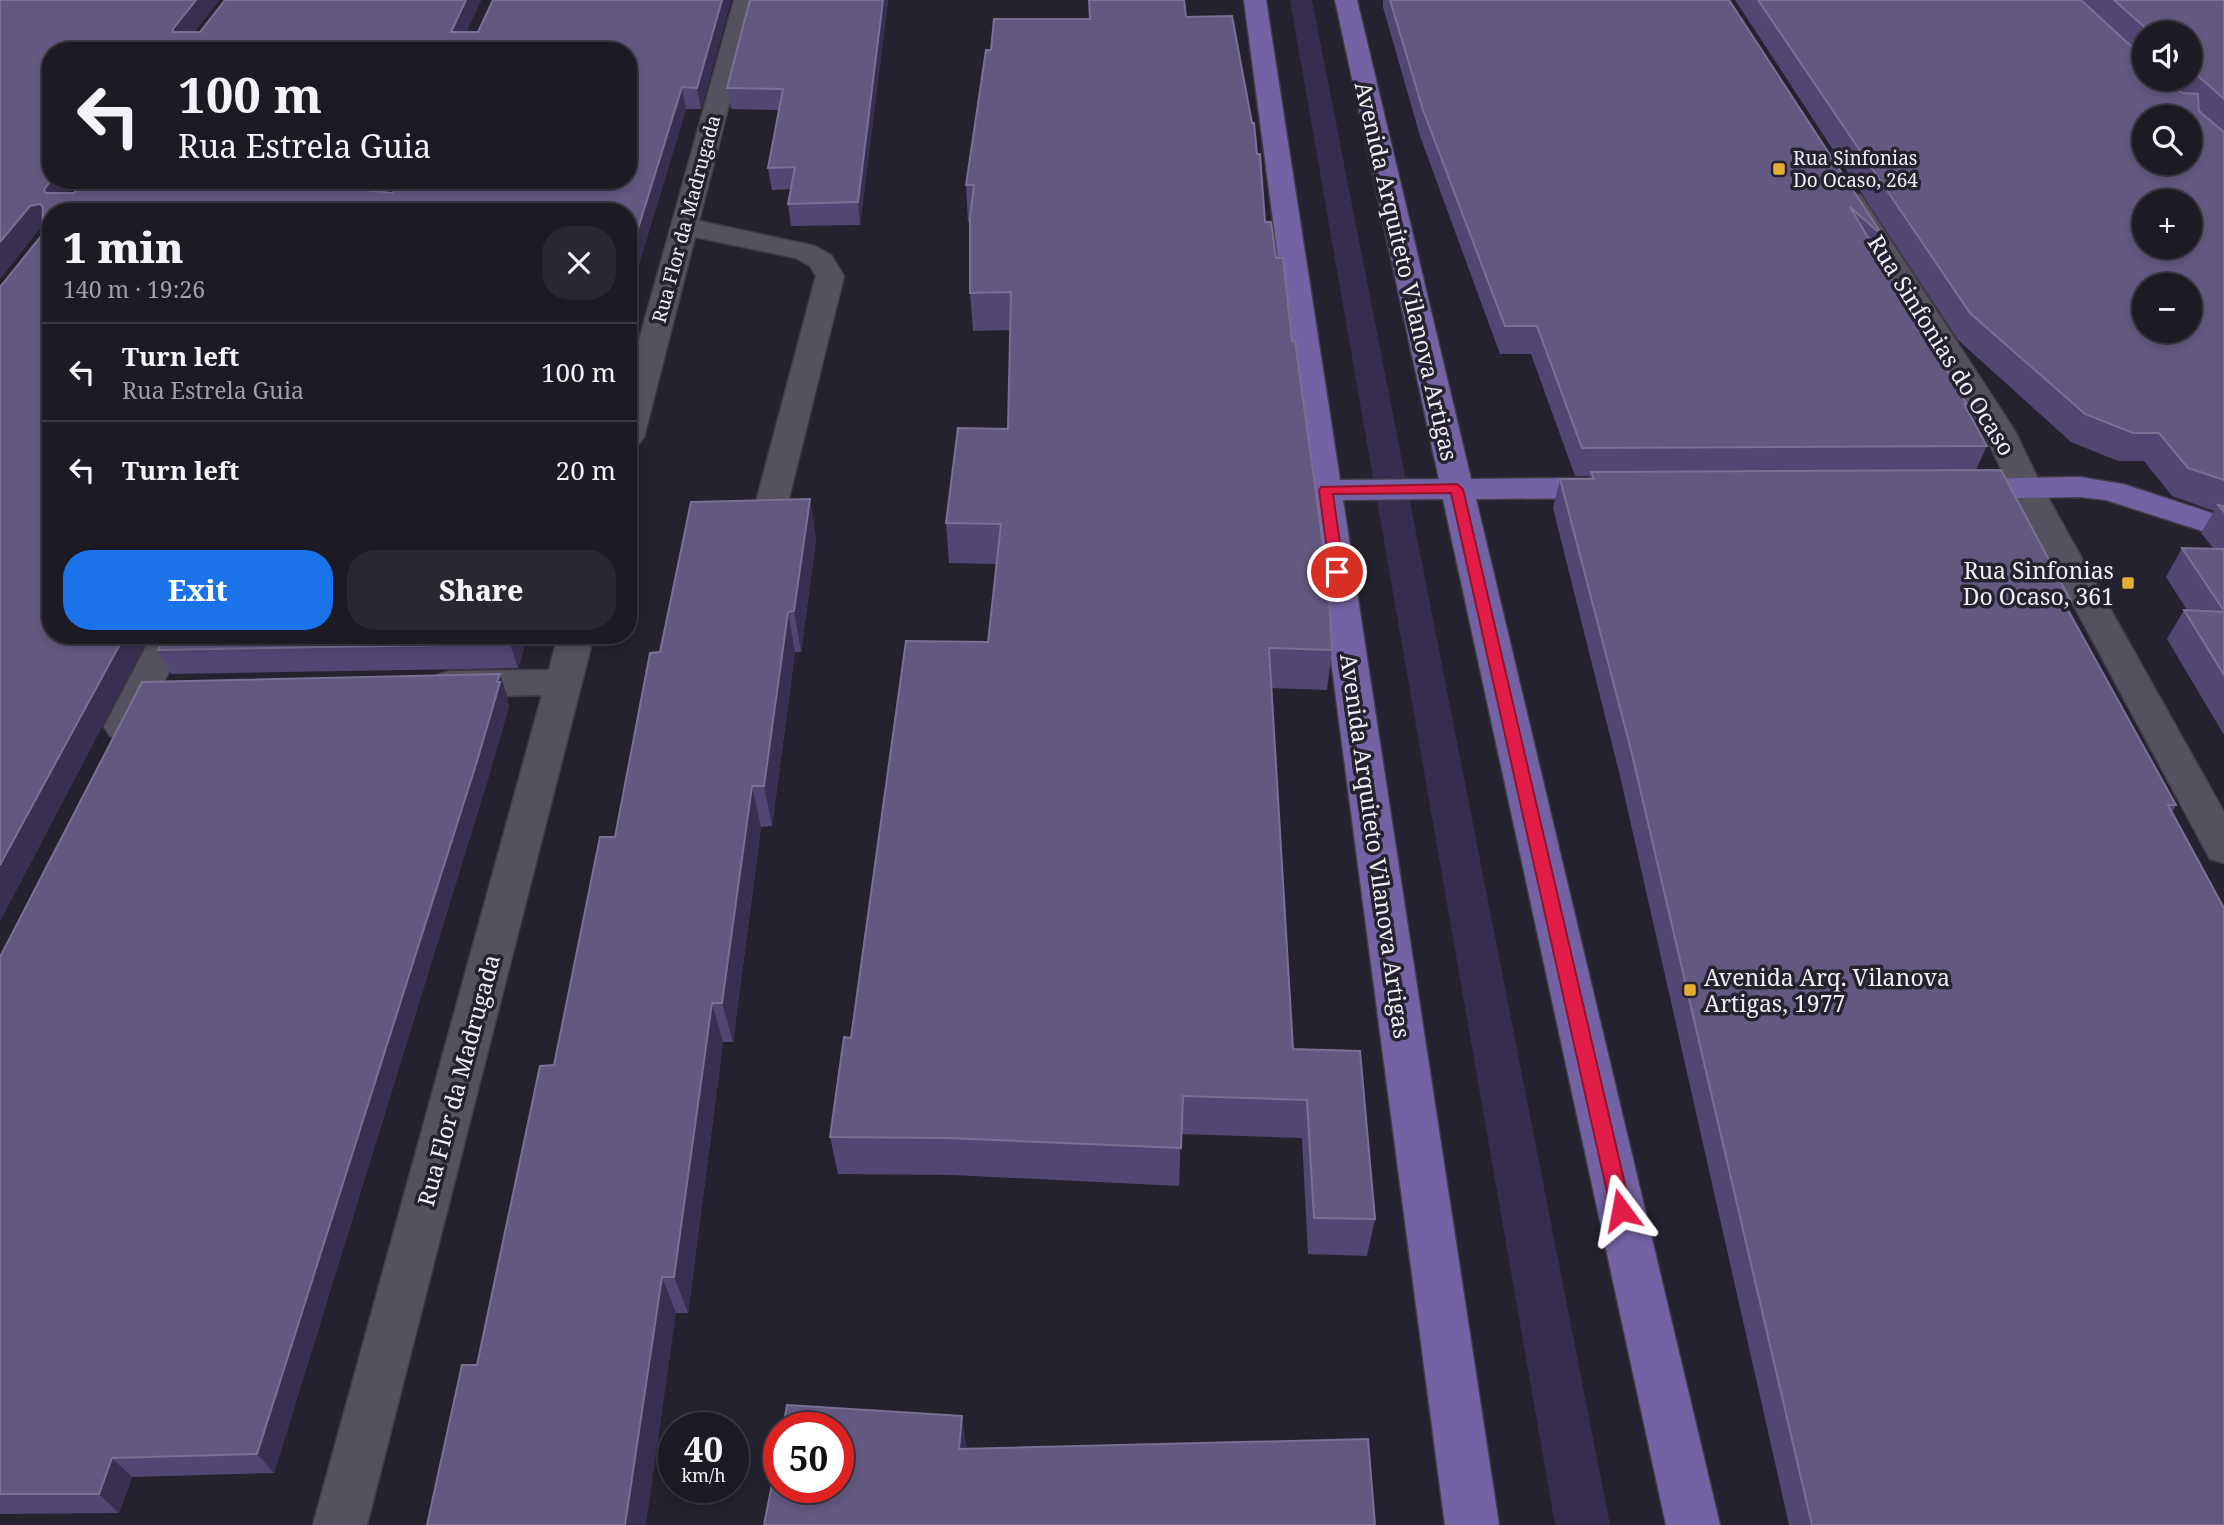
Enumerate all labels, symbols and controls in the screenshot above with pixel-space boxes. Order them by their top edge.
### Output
map controls [2132,21,2202,343]
button: sound [2132,21,2202,91]
text: 100 m [178,61,322,127]
icon: left [63,70,154,161]
street label: Avenida Arquiteto Vilanova Artigas [1348,78,1466,464]
button: search [2132,105,2202,175]
street label: Rua Flor da Madrugada [646,112,726,326]
text: Rua Estrela Guia [178,124,431,167]
place label: Rua Sinfonias Do Ocaso, 264 [1793,145,1918,193]
marker: Rua Sinfonias Do Ocaso, 264 [1771,161,1787,177]
button: + [2132,189,2202,259]
text: 1 min [63,218,184,275]
button: close [542,226,616,300]
street label: Rua Sinfonias do Ocaso [1861,228,2023,462]
text: 140 m · 19:26 [63,273,205,305]
button: − [2132,273,2202,343]
text: Turn left [122,338,239,374]
icon: left [63,353,101,391]
text: 100 m [541,354,616,390]
text: Rua Estrela Guia [122,374,304,406]
icon: left [63,451,101,489]
text: Turn left [122,452,239,488]
text: 20 m [556,452,616,488]
pin [1307,542,1367,602]
button: Exit [63,550,333,630]
button: Share [347,550,616,630]
icon: arrive [1318,553,1356,591]
place label: Rua Sinfonias Do Ocaso, 361 [1963,554,2114,612]
marker: Rua Sinfonias Do Ocaso, 361 [2120,575,2136,591]
street label: Avenida Arquiteto Vilanova Artigas [1333,652,1419,1040]
street label: Rua Flor da Madrugada [409,951,507,1209]
place label: Avenida Arq. Vilanova Artigas, 1977 [1704,961,1950,1019]
marker: Avenida Arq. Vilanova Artigas, 1977 [1682,982,1698,998]
position arrow [1584,1173,1658,1247]
speed limit sign: 50 [763,1412,854,1503]
text: 40 [684,1425,723,1472]
text: km/h [681,1463,726,1487]

